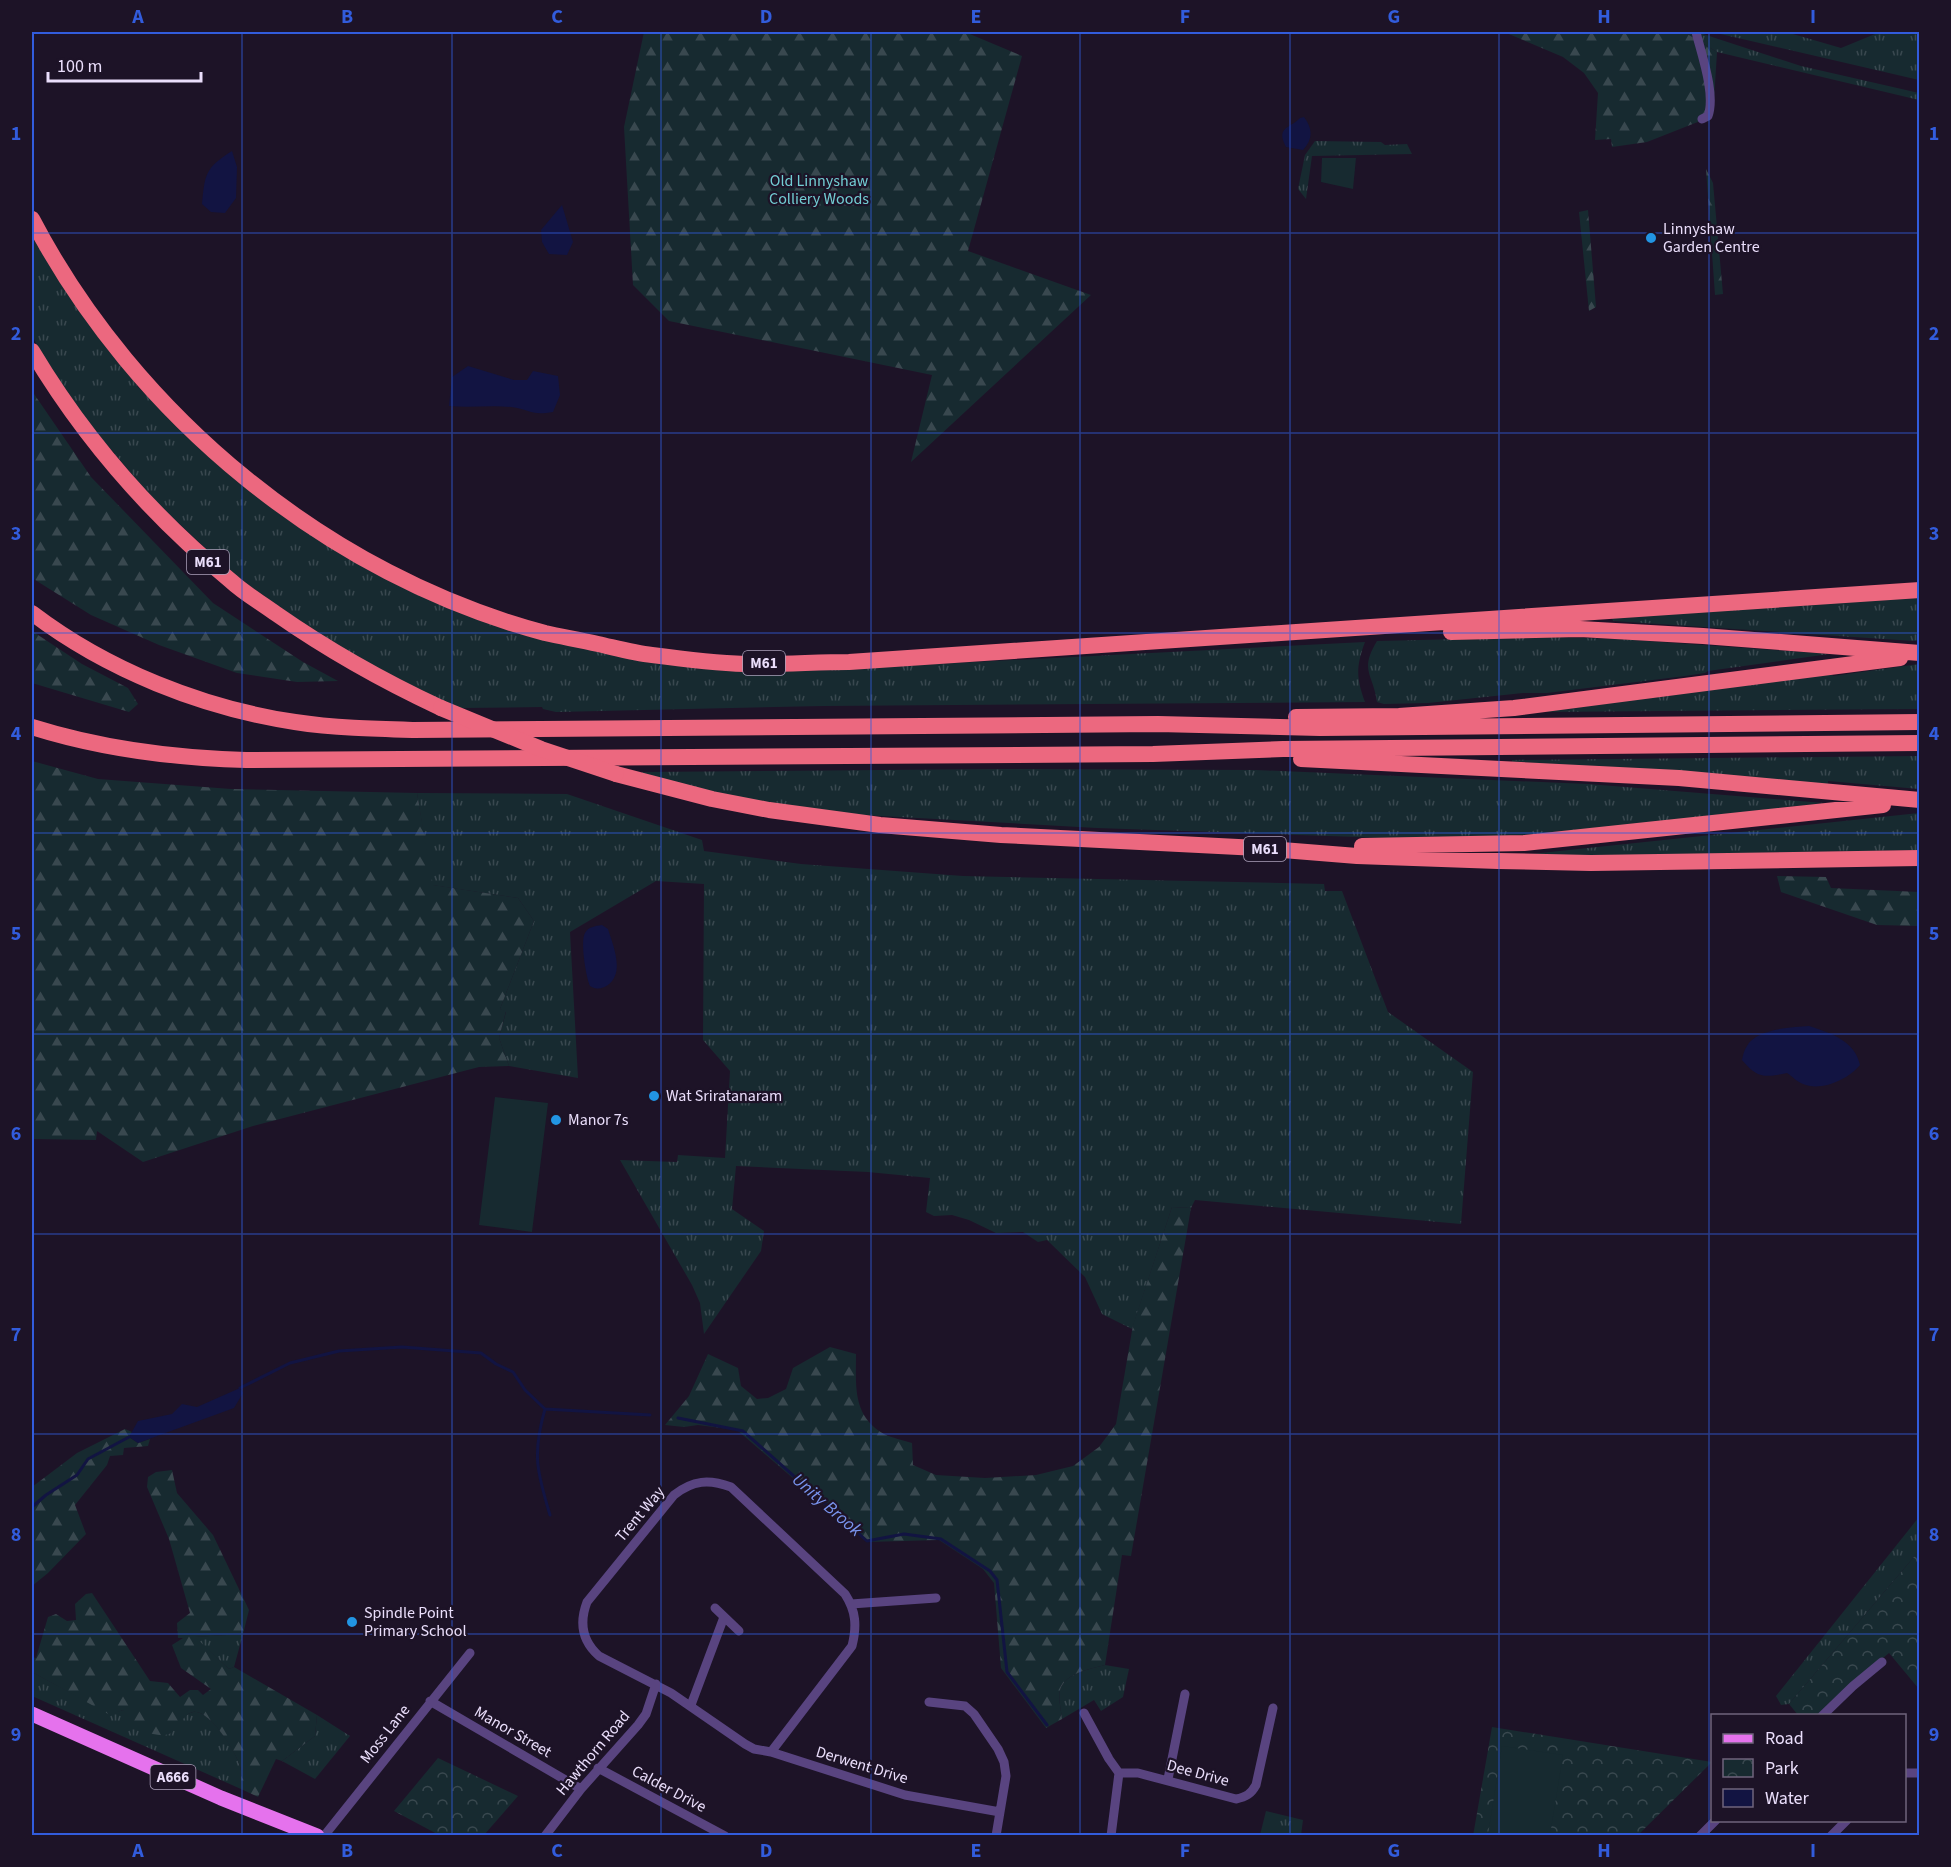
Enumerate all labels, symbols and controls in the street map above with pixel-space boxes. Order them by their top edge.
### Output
text: A [131,3,144,31]
text: B [341,3,353,31]
text: C [551,3,563,31]
text: D [760,3,772,31]
text: E [971,3,981,31]
text: F [1180,3,1190,31]
text: G [1388,3,1400,31]
text: H [1597,3,1611,31]
text: I [1810,3,1816,31]
scale bar [48,45,201,83]
text: 100 m [57,54,102,79]
text: 1 [11,120,21,148]
text: 1 [1929,120,1939,148]
park label: Old Linnyshaw Colliery Woods [769,170,869,210]
place label: Linnyshaw Garden Centre [1663,218,1760,258]
marker: Linnyshaw Garden Centre [1644,231,1658,245]
text: 2 [11,320,21,348]
text: 2 [1929,320,1939,348]
text: 3 [11,520,21,548]
text: 3 [1929,520,1939,548]
road number: M61 [187,550,229,574]
road number: M61 [743,651,785,675]
text: 4 [11,720,22,748]
text: 4 [1929,720,1940,748]
road number: M61 [1244,837,1286,861]
text: 5 [11,920,21,948]
text: 5 [1929,920,1939,948]
place label: Wat Sriratanaram [666,1085,782,1107]
marker: Wat Sriratanaram [647,1089,661,1103]
place label: Manor 7s [568,1109,629,1131]
marker: Manor 7s [549,1113,563,1127]
text: 6 [11,1120,21,1148]
text: 6 [1929,1120,1939,1148]
text: 7 [11,1321,21,1349]
text: 7 [1929,1321,1939,1349]
water label: Unity Brook [787,1467,868,1543]
street label: Trent Way [610,1481,670,1546]
text: 8 [11,1521,21,1549]
text: 8 [1929,1521,1939,1549]
place label: Spindle Point Primary School [364,1602,466,1642]
marker: Spindle Point Primary School [345,1615,359,1629]
street label: Moss Lane [355,1700,415,1768]
street label: Manor Street [470,1701,556,1763]
street label: Hawthorn Road [551,1706,635,1800]
legend [1711,1714,1906,1822]
text: 9 [11,1721,21,1749]
text: 9 [1929,1721,1939,1749]
text: Road [1765,1726,1804,1751]
street label: Derwent Drive [813,1741,911,1789]
street label: Dee Drive [1164,1754,1232,1792]
text: Park [1765,1756,1799,1781]
street label: Calder Drive [628,1760,710,1818]
road number: A666 [150,1765,195,1789]
text: Water [1765,1786,1809,1811]
text: A [131,1837,144,1865]
text: B [341,1837,353,1865]
text: C [551,1837,563,1865]
text: D [760,1837,772,1865]
text: E [971,1837,981,1865]
text: F [1180,1837,1190,1865]
text: G [1388,1837,1400,1865]
text: H [1597,1837,1611,1865]
text: I [1810,1837,1816,1865]

